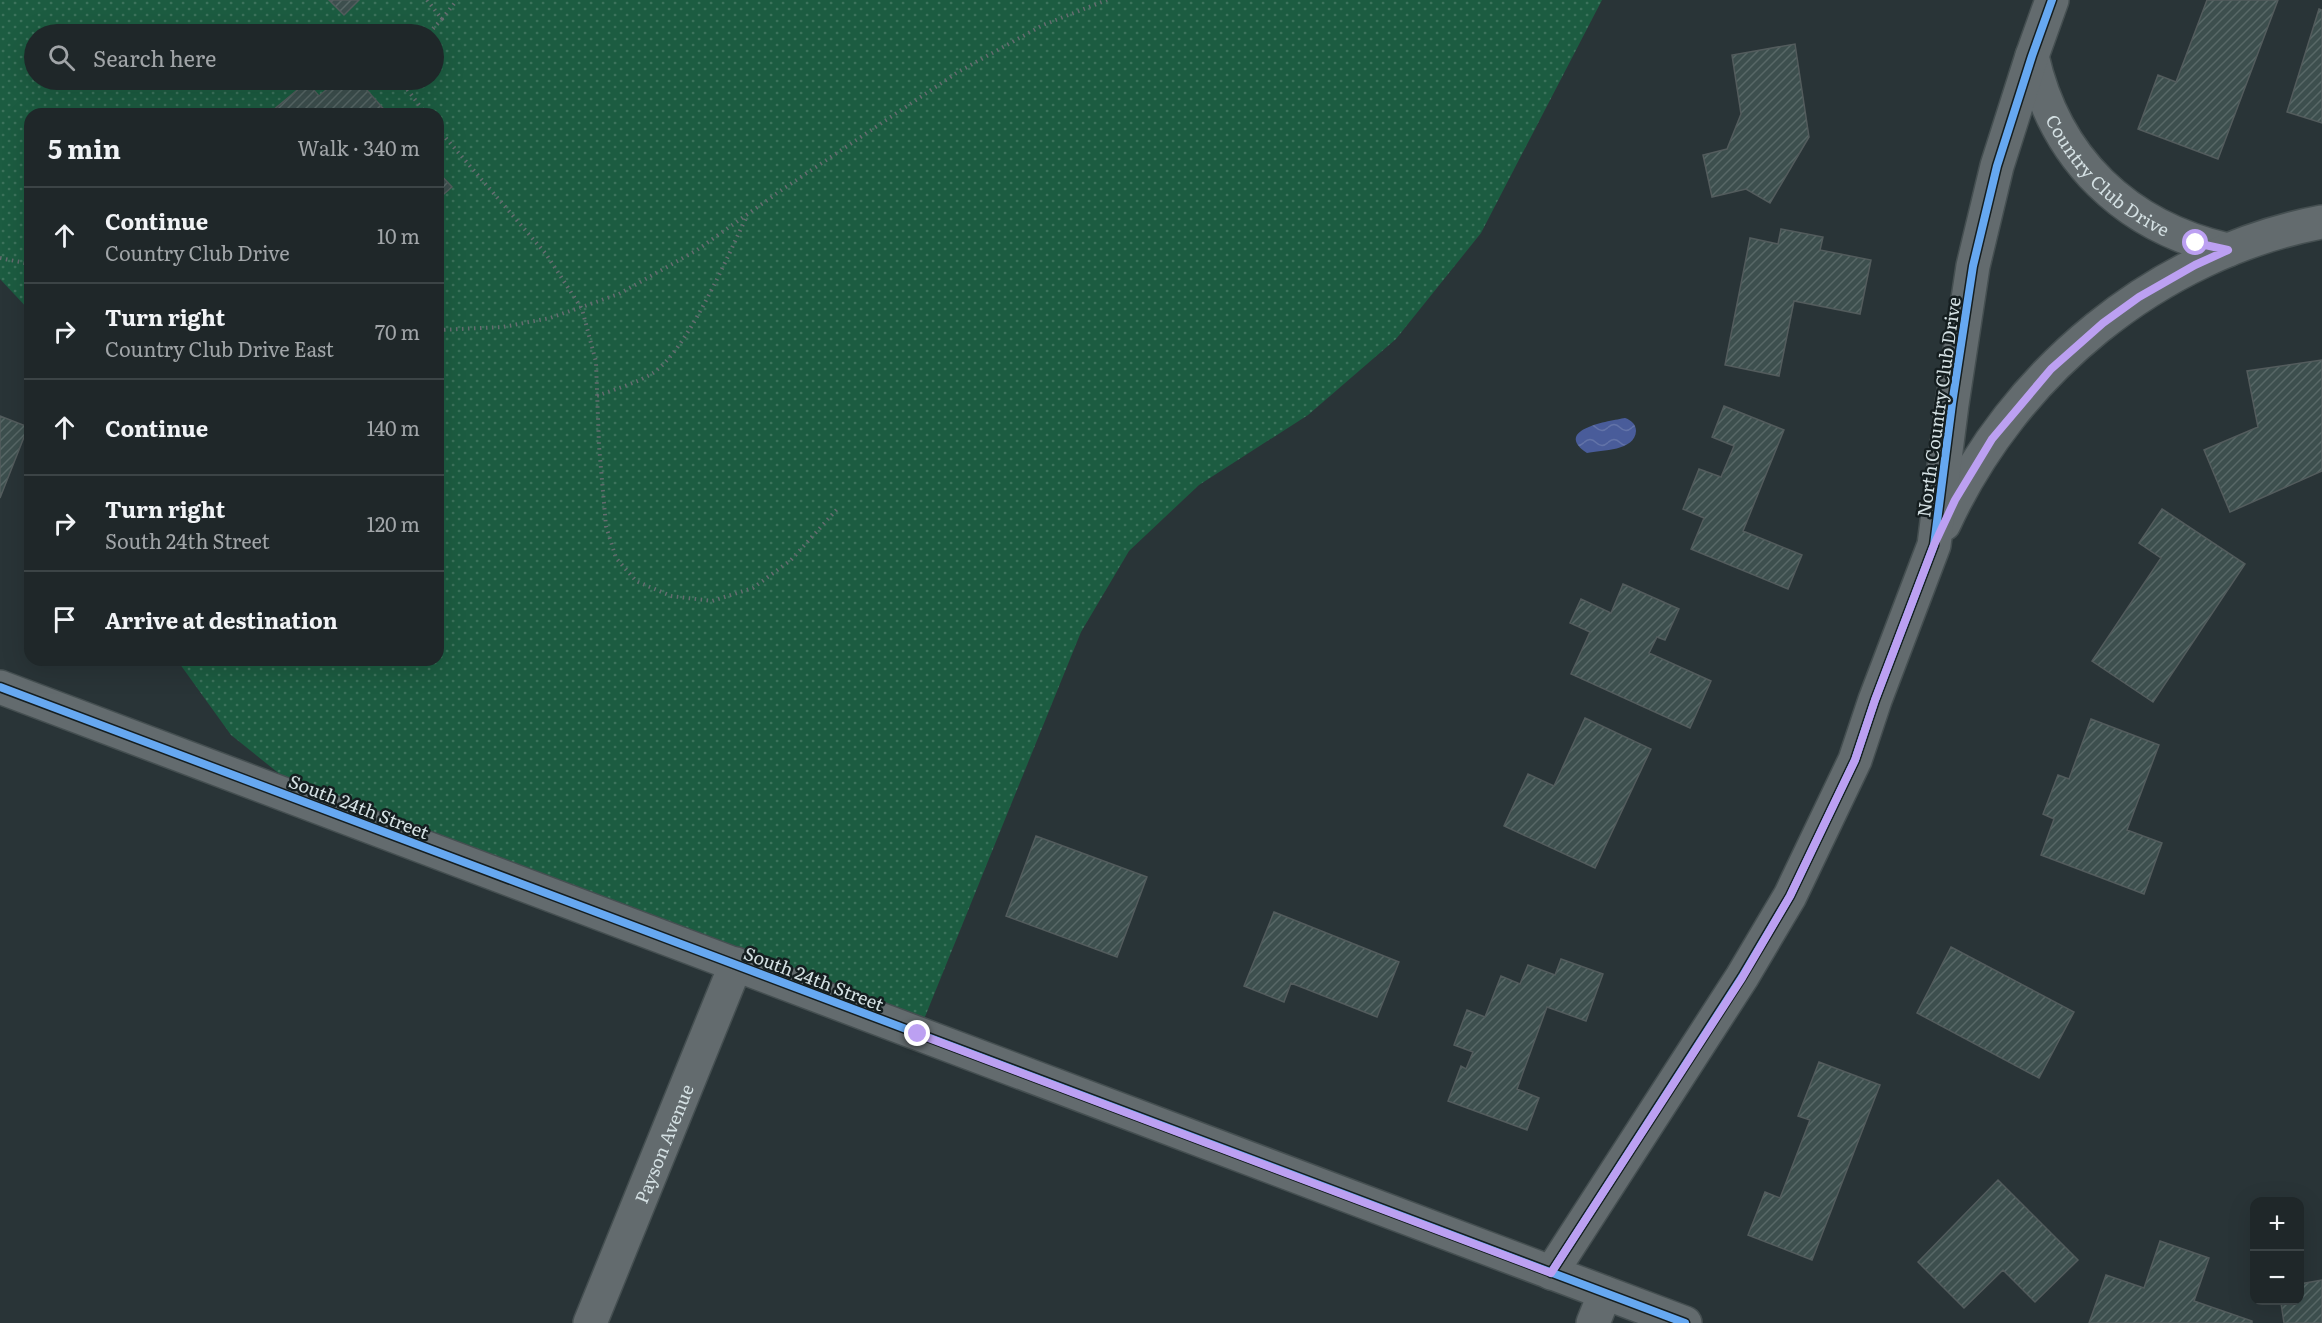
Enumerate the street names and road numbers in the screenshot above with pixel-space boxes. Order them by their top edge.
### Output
street label: Country Club Drive [2040,109,2174,242]
street label: North Country Club Drive [1909,295,1967,519]
street label: South 24th Street [285,767,434,845]
street label: South 24th Street [740,939,889,1017]
street label: Payson Avenue [627,1079,699,1207]

